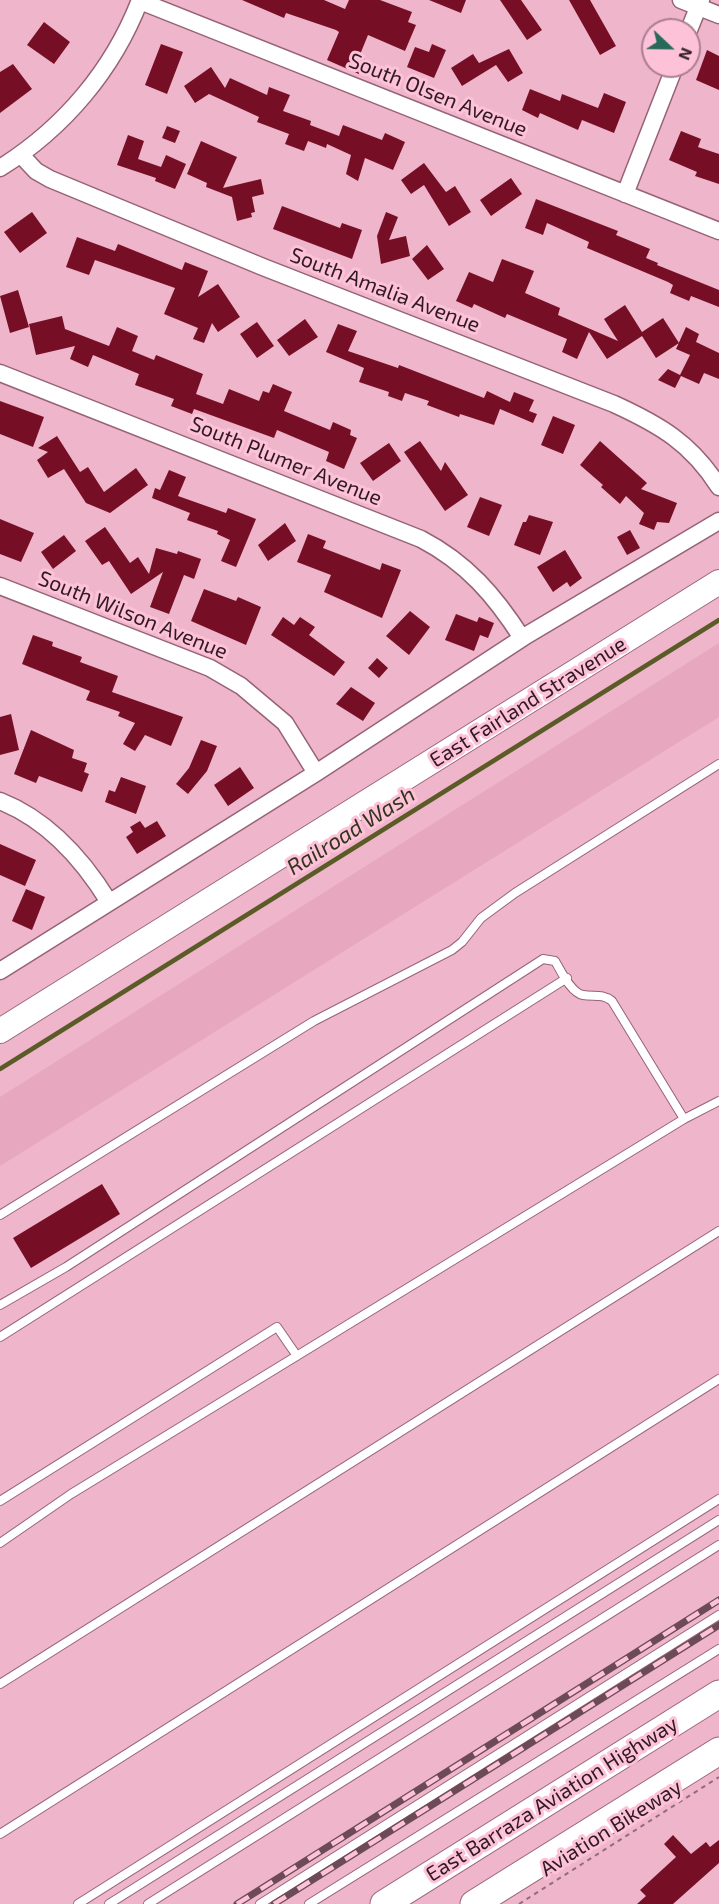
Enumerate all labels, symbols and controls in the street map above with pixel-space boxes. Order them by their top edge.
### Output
north arrow [641,18,701,78]
text: N [675,45,697,63]
street label: South Olsen Avenue [345,48,531,142]
street label: South Amalia Avenue [286,242,484,338]
street label: South Plumer Avenue [187,411,385,511]
street label: South Wilson Avenue [35,566,231,664]
street label: East Fairland Stravenue [425,631,631,773]
water label: Railroad Wash [282,781,420,881]
street label: East Barraza Aviation Highway [421,1711,683,1887]
street label: Aviation Bikeway [536,1774,686,1882]

